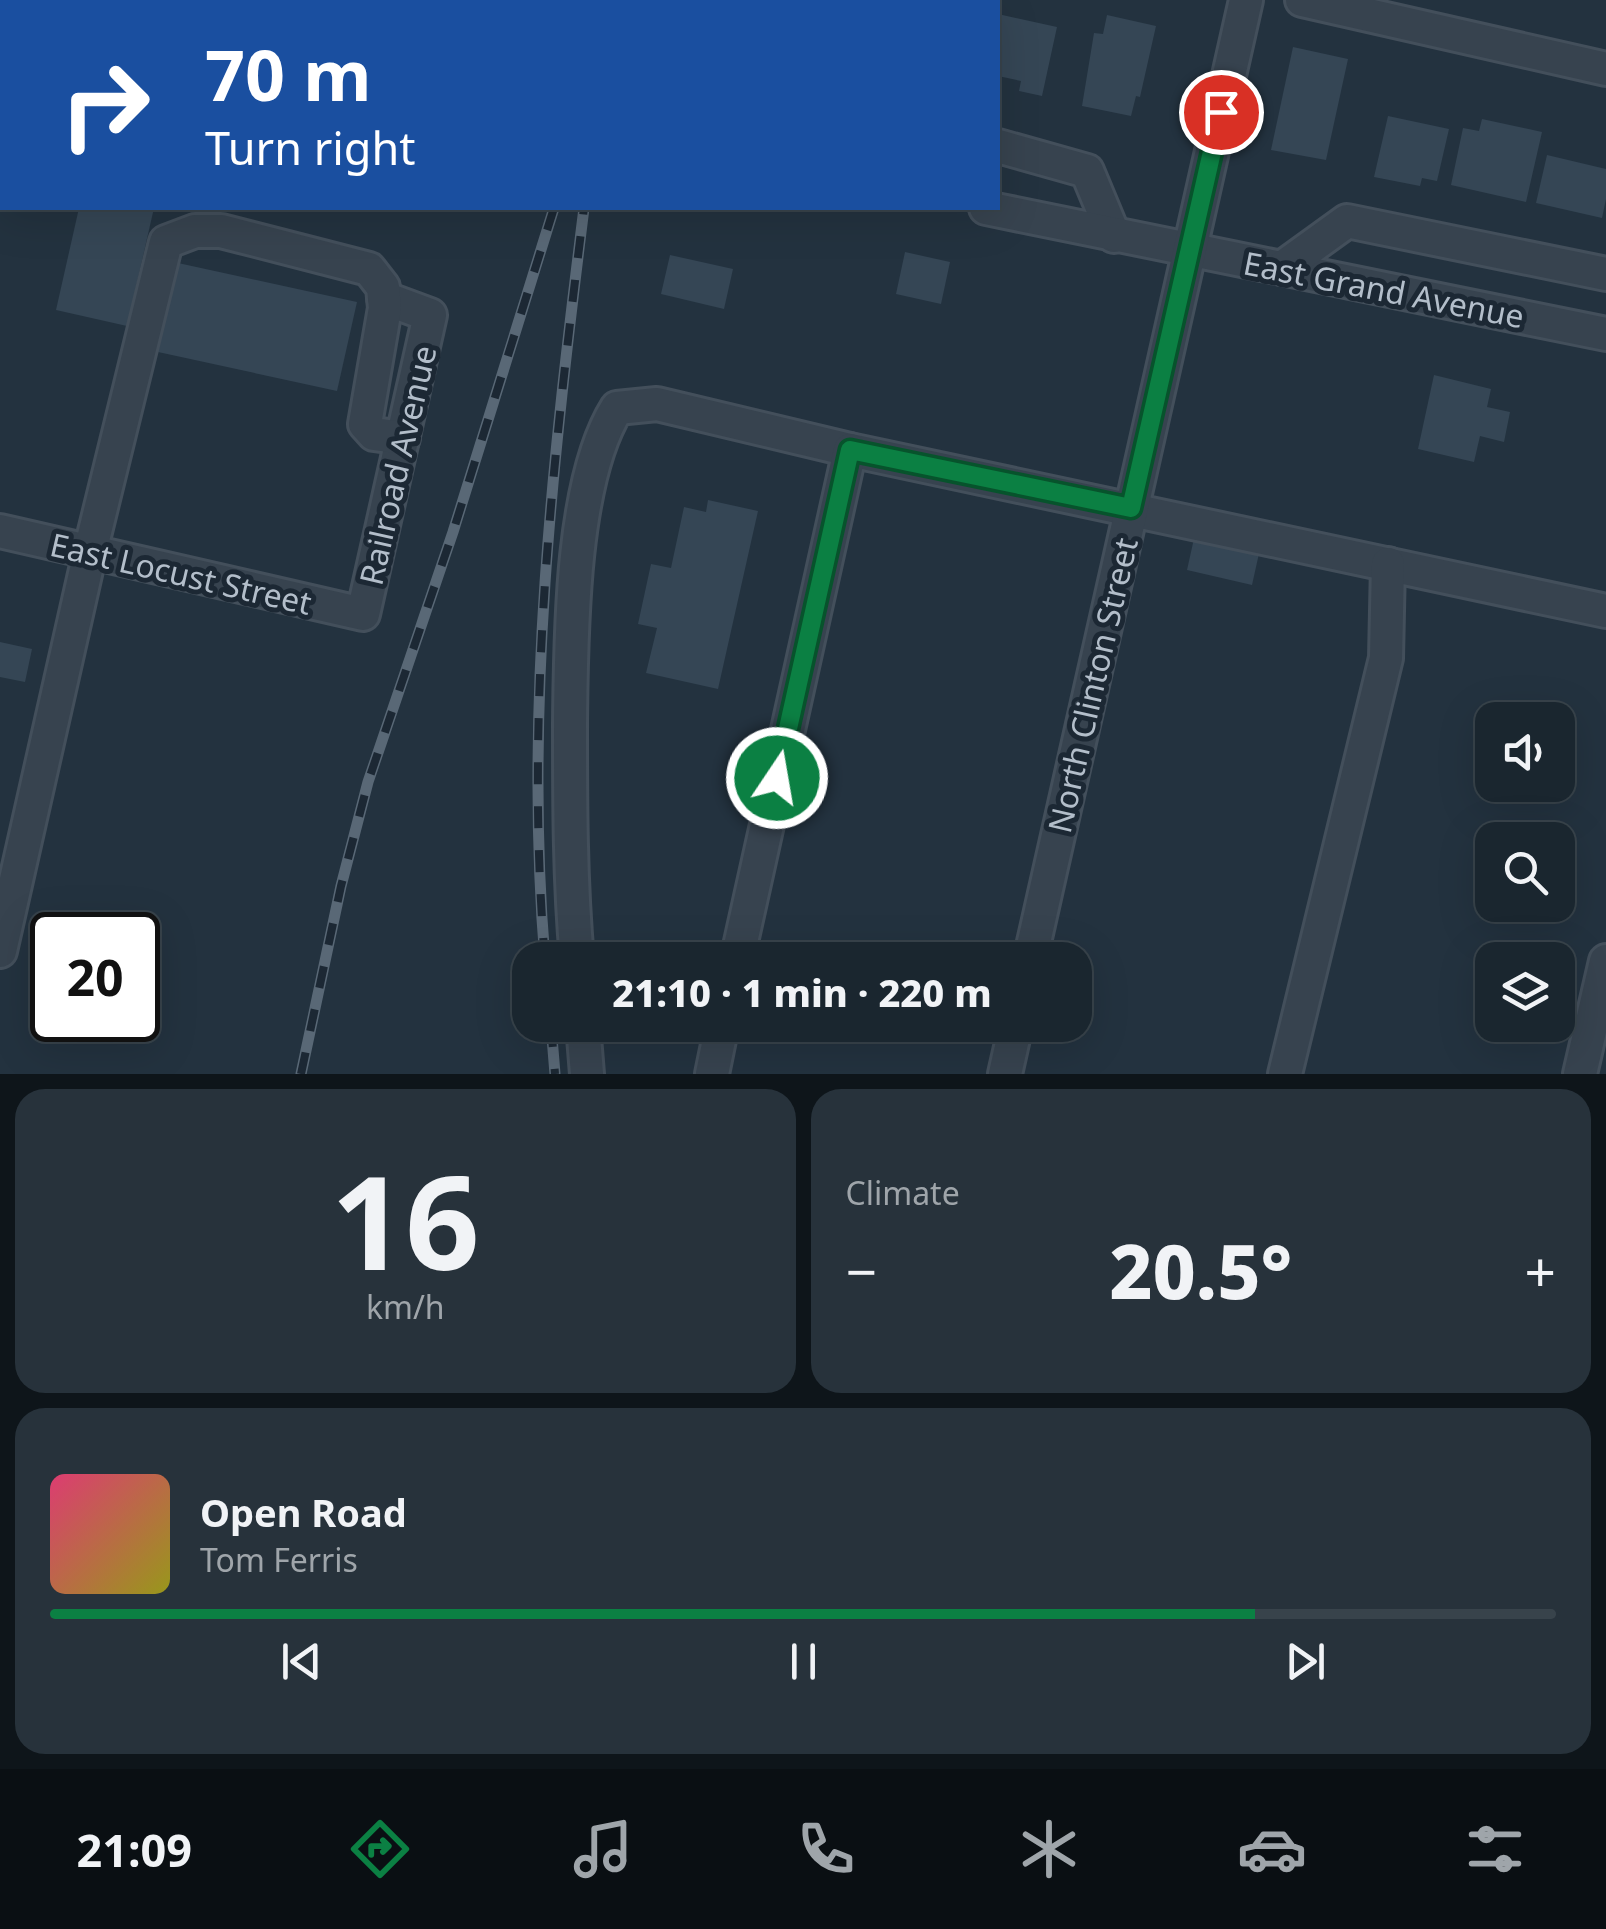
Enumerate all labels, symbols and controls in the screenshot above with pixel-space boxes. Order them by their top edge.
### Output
text: 70 m [205,26,372,122]
icon: right [40,40,170,170]
pin [1179,70,1264,155]
icon: arrive [1194,85,1249,140]
text: Turn right [205,117,416,178]
street label: East Grand Avenue [1240,241,1528,337]
street label: Railroad Avenue [349,341,445,589]
street label: East Locust Street [46,522,316,624]
street label: North Clinton Street [1037,533,1147,837]
map controls [1475,702,1575,1042]
button: sound [1475,702,1575,802]
position arrow [725,726,829,830]
button: search [1475,822,1575,922]
speed limit sign: 20 [30,912,160,1042]
button: layers [1475,942,1575,1042]
text: 21:10 · 1 min · 220 m [612,966,992,1018]
text: 16 [331,1131,480,1308]
text: Climate [846,1171,960,1214]
text: 20.5° [1109,1219,1292,1321]
text: − [846,1233,877,1308]
text: + [1525,1233,1556,1308]
text: km/h [366,1285,445,1328]
text: Open Road [200,1486,407,1538]
text: Tom Ferris [200,1538,358,1581]
icon: previous [274,1634,329,1689]
icon: pause [776,1634,831,1689]
icon: next [1278,1634,1333,1689]
icon: directions [345,1814,415,1884]
icon: music [568,1814,638,1884]
icon: phone [791,1814,861,1884]
icon: climate [1014,1814,1084,1884]
icon: car [1237,1814,1307,1884]
icon: filters [1460,1814,1530,1884]
text: 21:09 [76,1819,192,1880]

